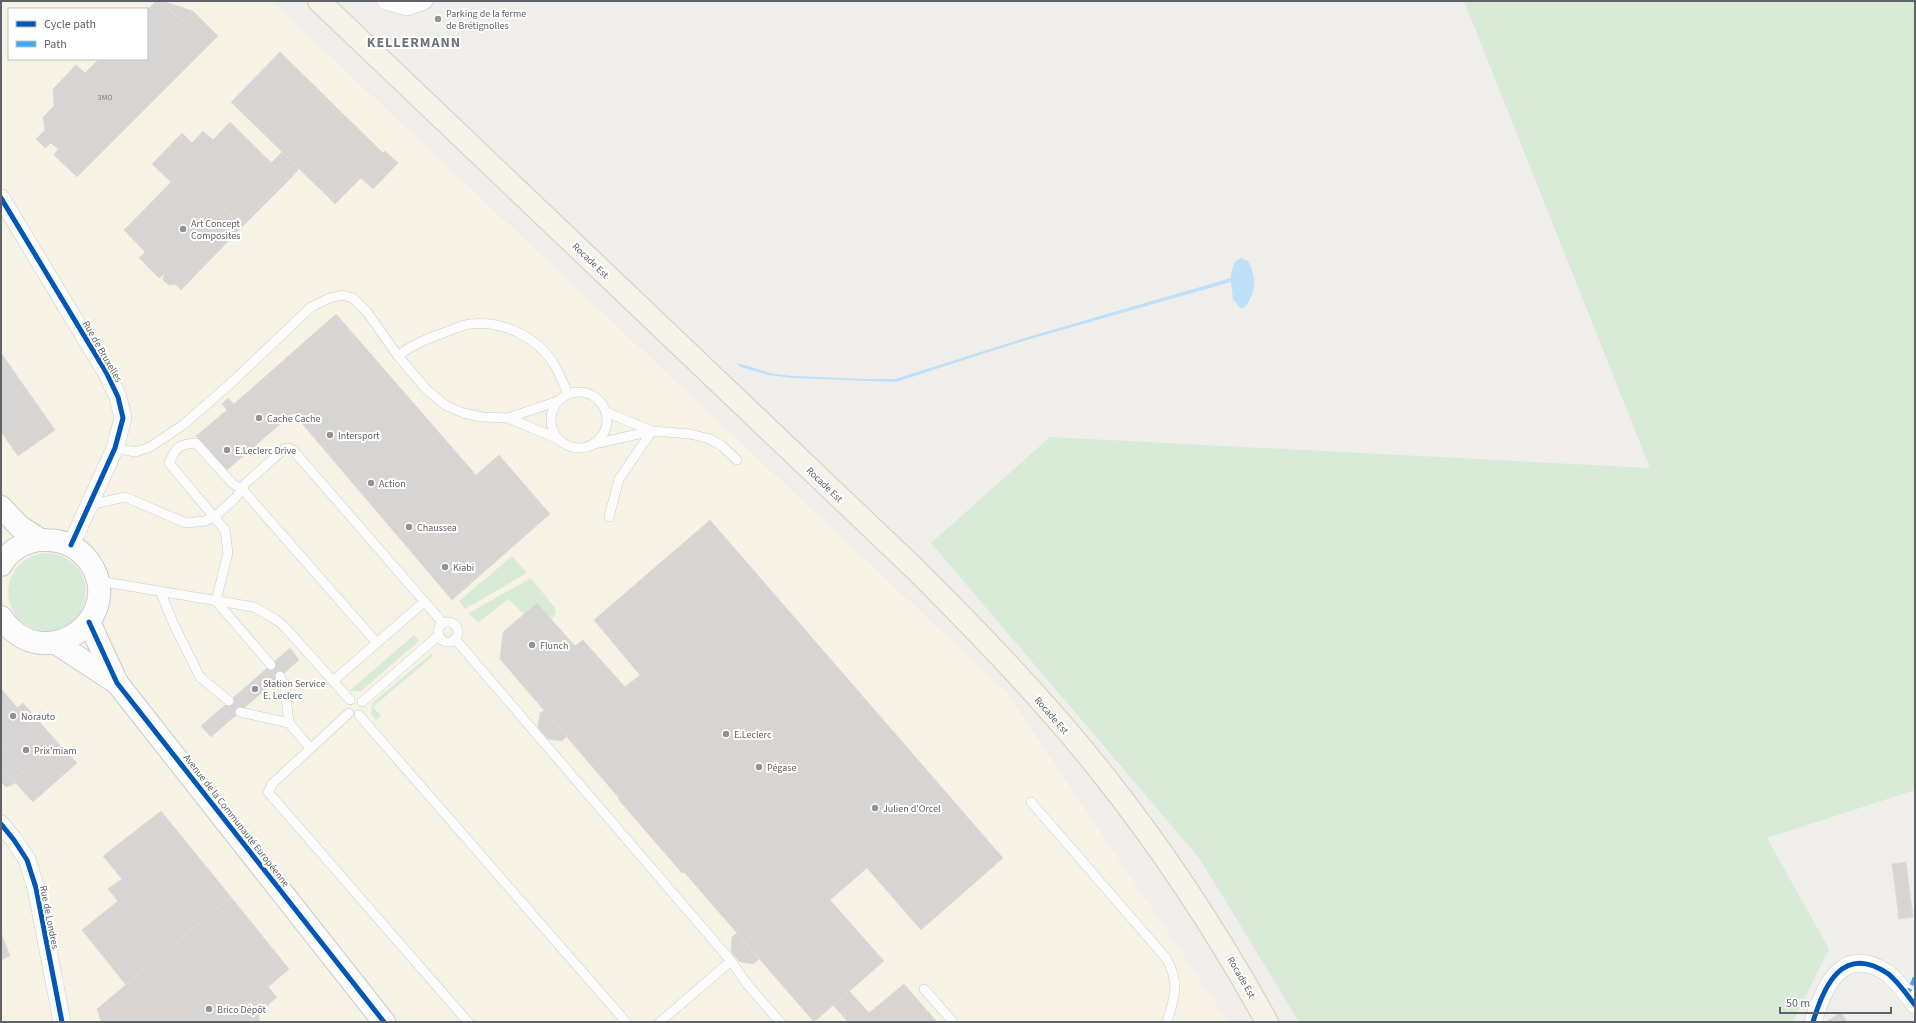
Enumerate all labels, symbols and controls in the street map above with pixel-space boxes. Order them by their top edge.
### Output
place label: Parking de la ferme de Brétignolles [446,7,526,33]
legend [8,8,148,60]
marker: Parking de la ferme de Brétignolles [433,14,443,24]
text: Cycle path [44,16,96,33]
district label: KELLERMANN [367,33,461,53]
text: Path [44,36,67,53]
house number: 3MO [97,92,113,103]
place label: Art Concept Composites [191,217,241,243]
marker: Art Concept Composites [178,224,188,234]
street label: Rocade Est [569,240,612,282]
street label: Rue de Bruxelles [79,318,125,385]
place label: Cache Cache [267,412,320,426]
marker: Cache Cache [254,413,264,423]
place label: Intersport [338,429,380,443]
marker: Intersport [325,430,335,440]
place label: E.Leclerc Drive [235,444,296,458]
marker: E.Leclerc Drive [222,445,232,455]
street label: Rocade Est [803,464,846,506]
place label: Action [379,477,406,491]
marker: Action [366,478,376,488]
place label: Chaussea [417,521,457,535]
marker: Chaussea [404,522,414,532]
place label: Kiabi [453,561,474,575]
marker: Kiabi [440,562,450,572]
place label: Flunch [540,639,568,653]
marker: Flunch [527,640,537,650]
place label: Station Service E. Leclerc [263,677,325,703]
marker: Station Service E. Leclerc [250,684,260,694]
street label: Rocade Est [1031,694,1072,738]
place label: Norauto [21,710,55,724]
marker: Norauto [8,711,18,721]
place label: E.Leclerc [734,728,772,742]
marker: E.Leclerc [721,729,731,739]
place label: Prix'miam [34,744,77,758]
marker: Prix'miam [21,745,31,755]
street label: Avenue de la Communauté Européenne [180,751,293,890]
place label: Pégase [767,761,796,775]
marker: Pégase [754,762,764,772]
place label: Julien d'Orcel [883,802,941,816]
marker: Julien d'Orcel [870,803,880,813]
street label: Rue de Londres [36,884,62,950]
street label: Rocade Est [1224,954,1259,1001]
scale bar [1780,989,1891,1015]
text: 50 m [1786,995,1810,1012]
place label: Brico Dépôt [217,1003,266,1017]
marker: Brico Dépôt [204,1004,214,1014]

